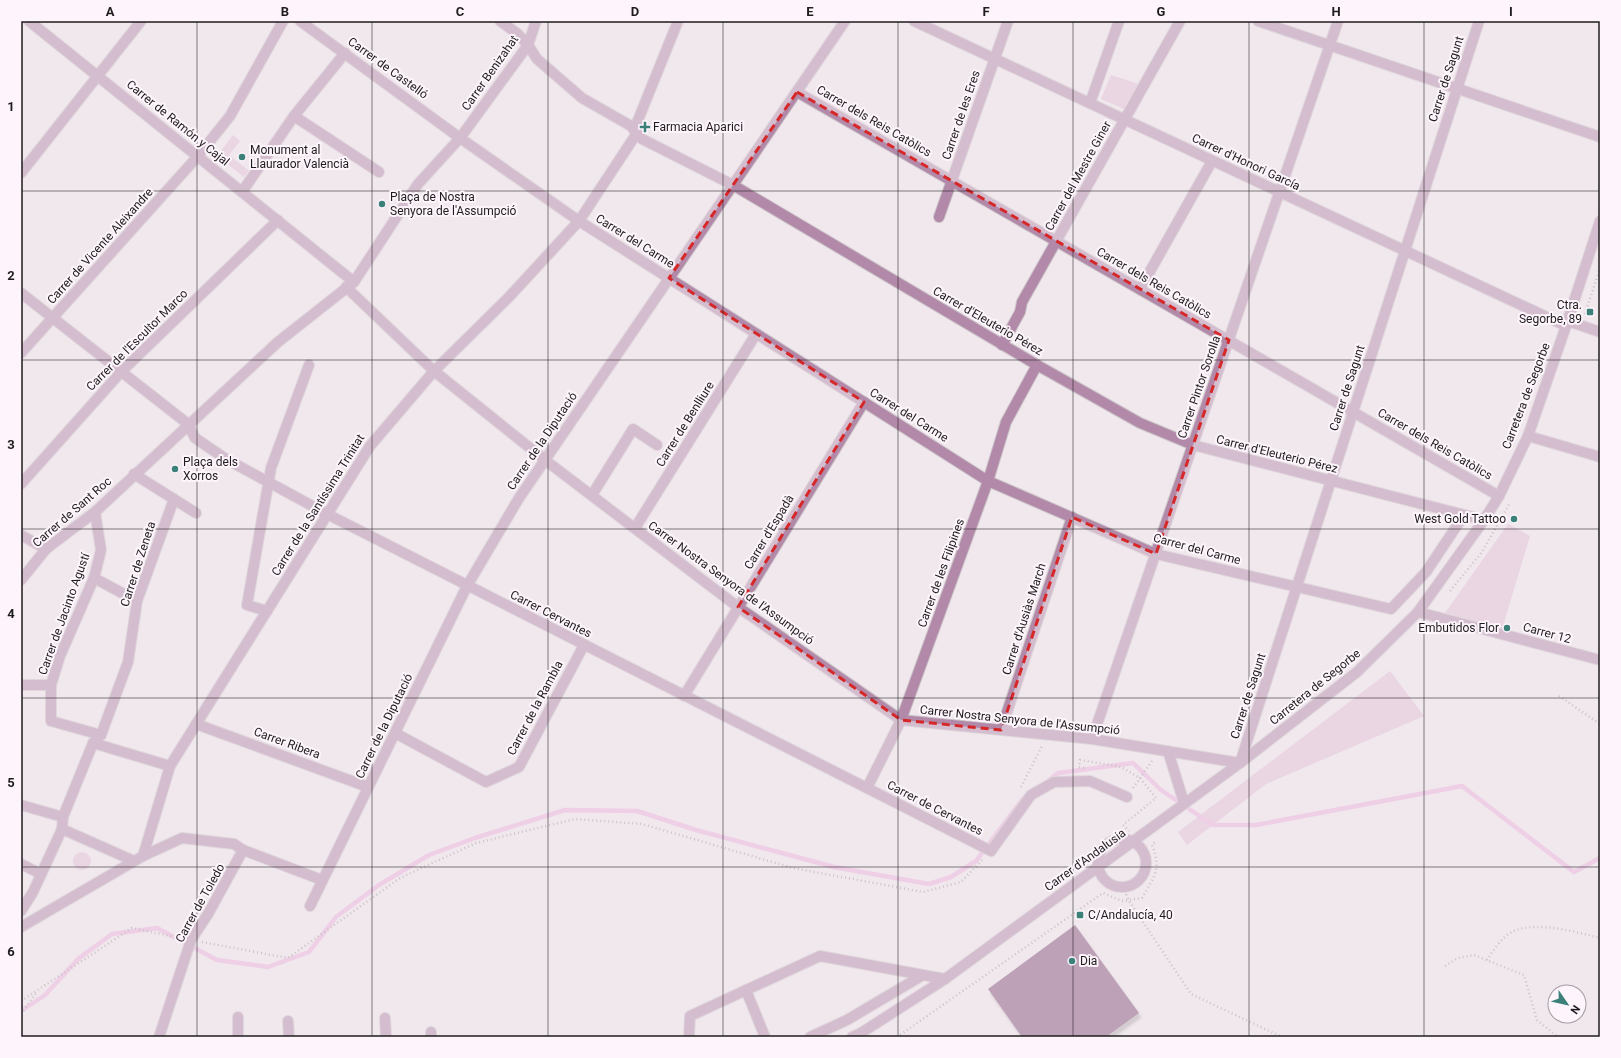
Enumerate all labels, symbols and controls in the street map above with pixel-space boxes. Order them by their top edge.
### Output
text: A [106,4,115,19]
text: B [281,4,289,19]
text: C [456,4,465,19]
text: D [631,4,639,19]
text: E [806,4,814,19]
text: F [982,4,990,19]
text: G [1157,4,1166,19]
text: H [1331,4,1341,19]
text: I [1509,4,1513,19]
street label: Carrer Benizahat [459,33,521,113]
street label: Carrer de Castelló [345,34,431,102]
street label: Carrer de Sagunt [1426,34,1466,124]
street label: Carrer de les Eres [939,68,983,162]
street label: Carrer de Ramón y Cajal [124,77,232,169]
street label: Carrer dels Reis Catòlics [814,82,934,160]
text: 1 [7,99,15,114]
street label: Carrer del Mestre Giner [1042,119,1114,233]
place label: Farmacia Aparici [653,120,743,134]
marker: Farmacia Aparici [640,122,650,132]
street label: Carrer d'Honori García [1190,131,1302,193]
place label: Monument al Llaurador Valencià [250,143,349,171]
marker: Monument al Llaurador Valencià [237,152,247,162]
street label: Carrer de Vicente Aleixandre [44,185,156,307]
place label: Plaça de Nostra Senyora de l'Assumpció [390,190,517,218]
marker: Plaça de Nostra Senyora de l'Assumpció [377,199,387,209]
street label: Carrer del Carme [593,211,677,271]
street label: Carrer dels Reis Catòlics [1094,244,1214,322]
text: 2 [7,268,15,283]
street label: Carrer d'Eleuterio Pérez [931,284,1045,358]
street label: Carrer de l'Escultor Marco [83,286,191,394]
place label: Ctra. Segorbe, 89 [1519,298,1582,326]
marker: Ctra. Segorbe, 89 [1585,307,1595,317]
street label: Carrer Pintor Sorolla [1175,334,1223,440]
street label: Carretera de Segorbe [1499,341,1553,451]
street label: Carrer de Sagunt [1327,343,1367,433]
street label: Carrer de Benlliure [653,379,717,469]
street label: Carrer del Carme [867,385,951,445]
street label: Carrer de la Diputació [504,389,580,493]
street label: Carrer dels Reis Catòlics [1375,405,1495,483]
street label: Carrer de la Santíssima Trinitat [269,432,367,578]
street label: Carrer d'Eleuterio Pérez [1215,432,1339,476]
text: 3 [7,437,15,452]
place label: Plaça dels Xorros [183,455,238,483]
marker: Plaça dels Xorros [170,464,180,474]
street label: Carrer de Sant Roc [30,474,114,550]
street label: Carrer d'Espadà [741,492,797,572]
place label: West Gold Tattoo [1414,512,1506,526]
marker: West Gold Tattoo [1509,514,1519,524]
street label: Carrer de les Filipines [915,517,967,629]
street label: Carrer Nostra Senyora de l'Assumpció [646,518,817,648]
street label: Carrer de Zeneta [118,520,158,608]
street label: Carrer del Carme [1152,531,1242,567]
street label: Carrer de Jacinto Agustí [35,550,93,677]
street label: Carrer d'Ausiàs March [999,561,1049,677]
street label: Carrer Cervantes [508,587,594,641]
text: 4 [7,606,15,621]
street label: Carrer 12 [1521,620,1573,646]
place label: Embutidos Flor [1418,621,1499,635]
marker: Embutidos Flor [1502,623,1512,633]
street label: Carretera de Segorbe [1267,646,1363,728]
street label: Carrer de Sagunt [1228,651,1268,741]
street label: Carrer de la Rambla [504,658,566,758]
street label: Carrer de la Diputació [353,671,416,781]
street label: Carrer Nostra Senyora de l'Assumpció [919,703,1121,737]
street label: Carrer Ribera [252,725,322,761]
text: 5 [7,775,15,790]
street label: Carrer de Cervantes [885,778,985,838]
street label: Carrer d'Andalusia [1042,826,1128,894]
street label: Carrer de Toledo [173,861,228,945]
place label: C/Andalucía, 40 [1088,908,1173,922]
marker: C/Andalucía, 40 [1075,910,1085,920]
text: 6 [7,944,15,959]
place label: Dia [1080,954,1097,968]
marker: Dia [1067,956,1077,966]
north arrow [1547,984,1587,1024]
text: N [1567,1002,1582,1016]

